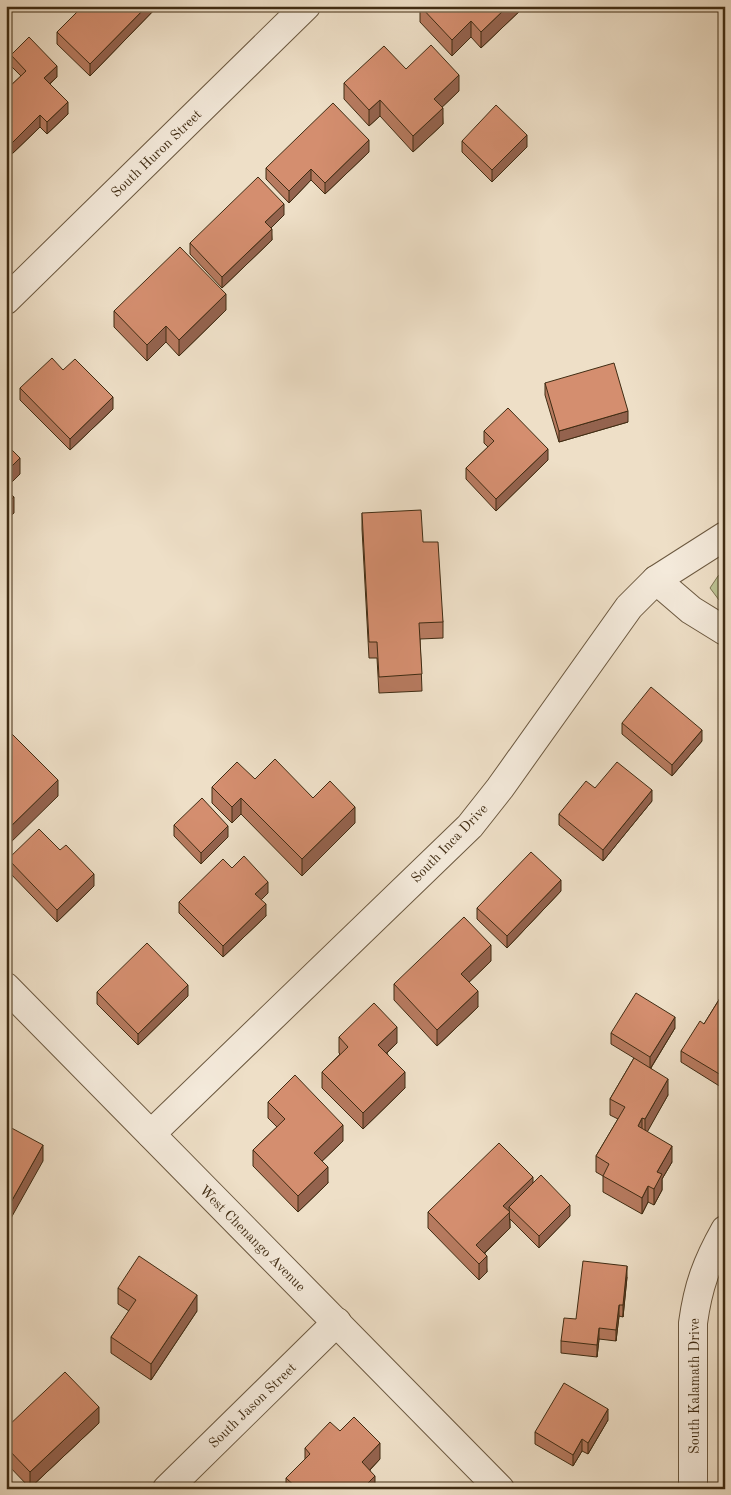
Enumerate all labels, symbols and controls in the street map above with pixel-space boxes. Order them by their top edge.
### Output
street label: South Huron Street [109,107,205,200]
street label: South Inca Drive [409,802,491,886]
street label: West Chenango Avenue [197,1183,308,1294]
street label: South Kalamath Drive [688,1318,702,1454]
street label: South Jason Street [206,1360,299,1451]

